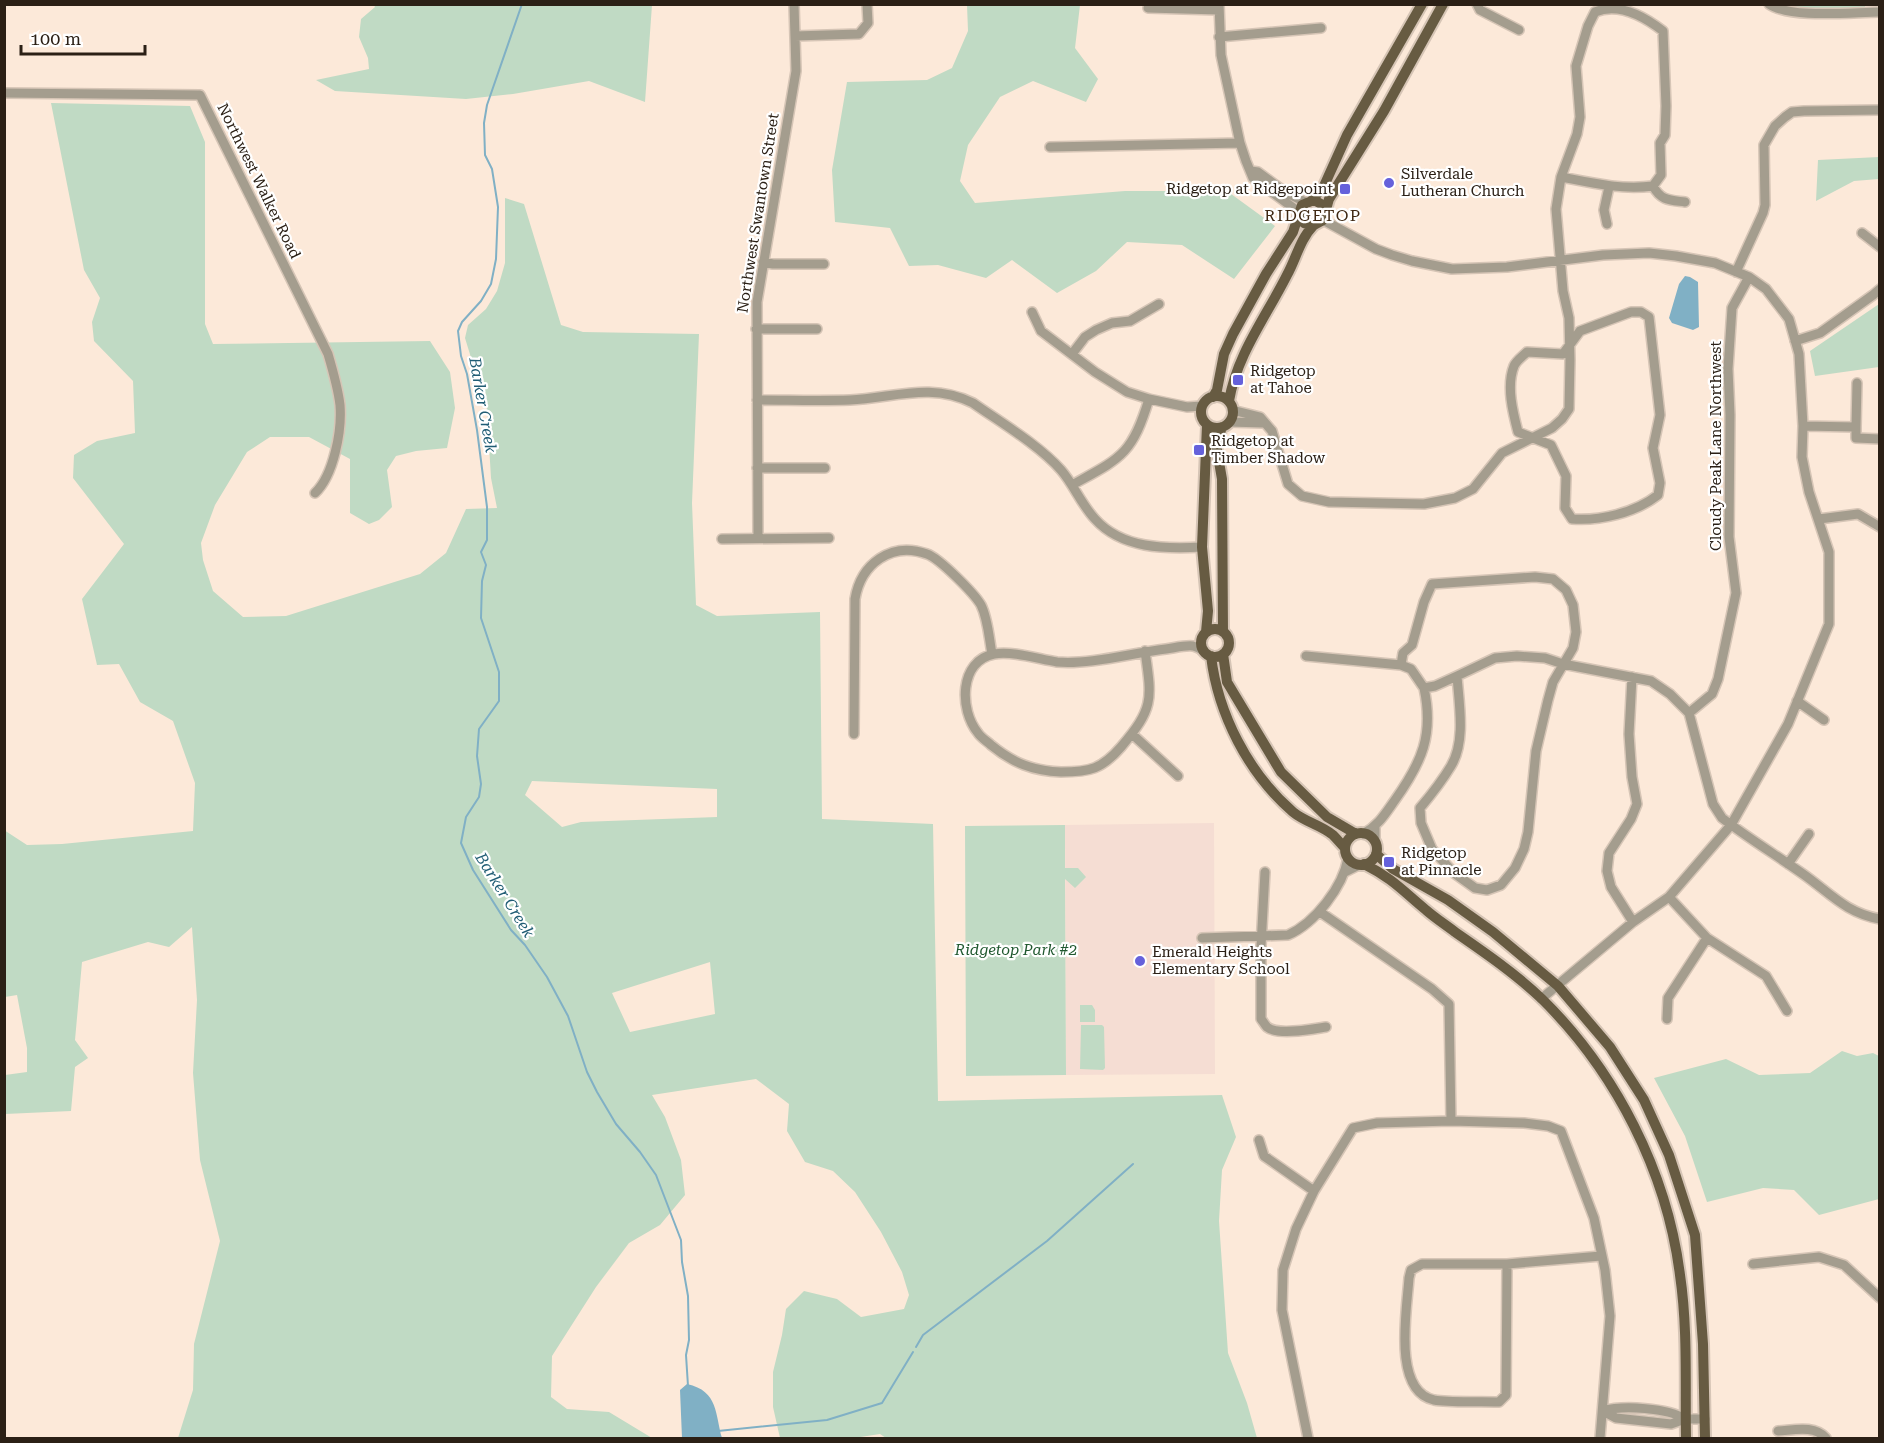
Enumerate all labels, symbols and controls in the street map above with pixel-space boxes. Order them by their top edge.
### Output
scale bar [21,18,146,56]
text: 100 m [30,28,81,49]
street label: Northwest Walker Road [213,100,305,262]
street label: Northwest Swantown Street [733,111,783,314]
place label: Silverdale Lutheran Church [1401,165,1525,200]
marker: Silverdale Lutheran Church [1382,176,1396,190]
place label: Ridgetop at Ridgepoint [1166,180,1333,198]
marker: Ridgetop at Ridgepoint [1338,182,1352,196]
district label: RIDGETOP [1264,206,1362,225]
street label: Cloudy Peak Lane Northwest [1707,341,1725,551]
water label: Barker Creek [465,355,501,455]
place label: Ridgetop at Tahoe [1250,362,1316,397]
marker: Ridgetop at Tahoe [1231,373,1245,387]
place label: Ridgetop at Timber Shadow [1211,432,1326,467]
marker: Ridgetop at Timber Shadow [1192,443,1206,457]
place label: Ridgetop at Pinnacle [1401,844,1481,879]
water label: Barker Creek [471,848,539,941]
marker: Ridgetop at Pinnacle [1382,855,1396,869]
park label: Ridgetop Park #2 [954,941,1077,959]
place label: Emerald Heights Elementary School [1152,943,1290,978]
marker: Emerald Heights Elementary School [1133,954,1147,968]

